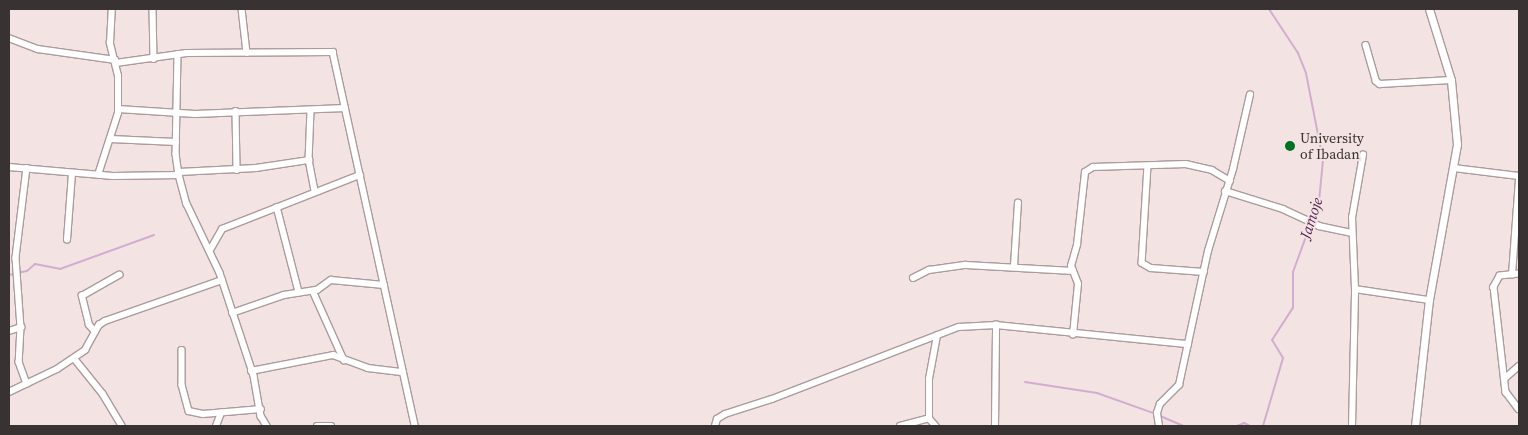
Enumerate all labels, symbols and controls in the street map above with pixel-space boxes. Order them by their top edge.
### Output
place label: University of Ibadan [1300,130,1364,162]
marker: University of Ibadan [1284,140,1296,152]
water label: Jamoje [1296,195,1326,241]

